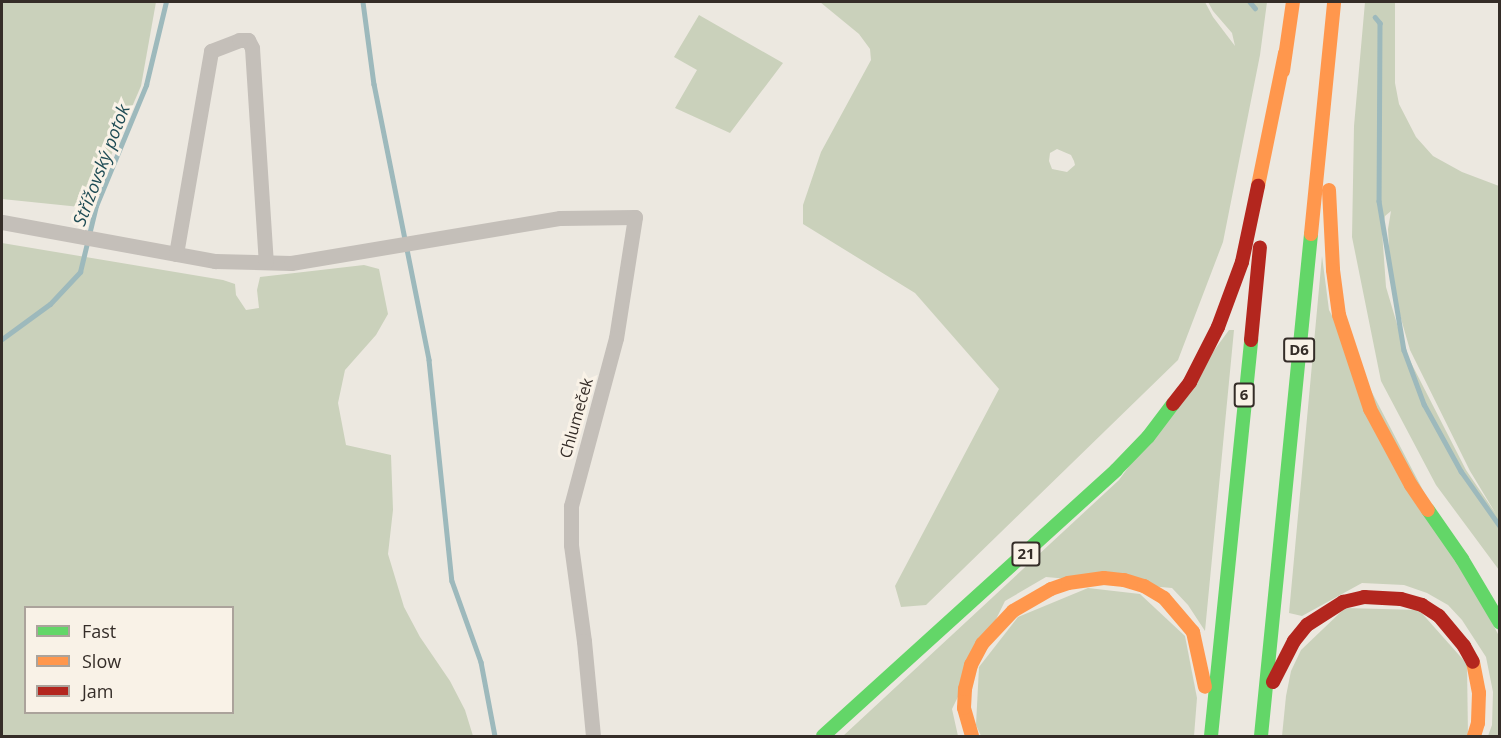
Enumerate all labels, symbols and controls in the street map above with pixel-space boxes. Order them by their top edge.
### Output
water label: Střížovský potok [68,101,134,229]
road number: D6 [1282,338,1316,362]
street label: Chlumeček [555,376,597,460]
road number: 6 [1234,383,1254,407]
road number: 21 [1011,542,1041,566]
legend [24,606,234,714]
text: Fast [82,619,116,643]
text: Slow [82,649,121,673]
text: Jam [82,679,114,703]

